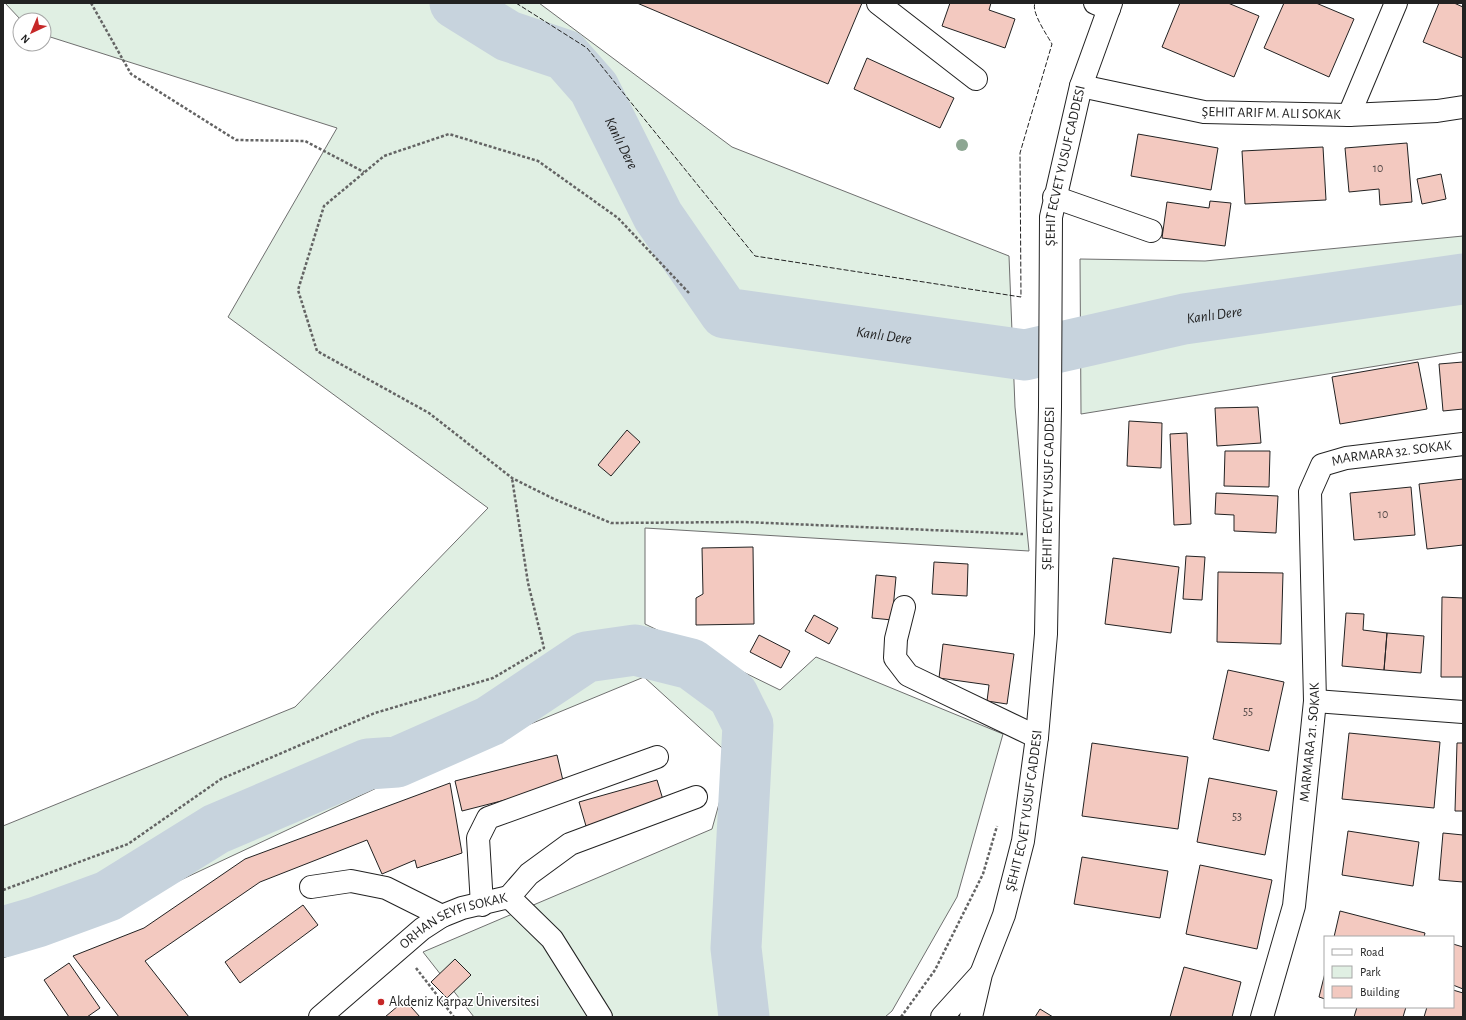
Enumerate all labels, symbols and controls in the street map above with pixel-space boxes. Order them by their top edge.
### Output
north arrow [12,12,52,52]
text: N [19,32,32,45]
street label: ŞEHIT ECVET YUSUF CADDESI [1044,84,1088,246]
street label: ŞEHIT ARIF M. ALI SOKAK [1202,105,1341,122]
water label: Kanlı Dere [602,115,641,172]
house number: 10 [1373,162,1383,174]
water label: Kanlı Dere [1186,303,1243,326]
water label: Kanlı Dere [855,324,913,347]
street label: ŞEHIT ECVET YUSUF CADDESI [1040,406,1057,570]
street label: MARMARA 32. SOKAK [1330,438,1453,469]
house number: 10 [1378,508,1388,520]
street label: MARMARA 21. SOKAK [1298,682,1322,803]
house number: 55 [1243,705,1253,717]
street label: ŞEHIT ECVET YUSUF CADDESI [1003,729,1045,893]
house number: 53 [1232,810,1242,822]
street label: ORHAN SEYFI SOKAK [397,891,509,952]
legend [1324,936,1454,1008]
text: Road [1360,946,1384,958]
text: Park [1360,966,1381,978]
text: Building [1360,986,1400,998]
place label: Akdeniz Karpaz Üniversitesi [389,992,539,1009]
marker: Akdeniz Karpaz Üniversitesi [376,997,386,1007]

